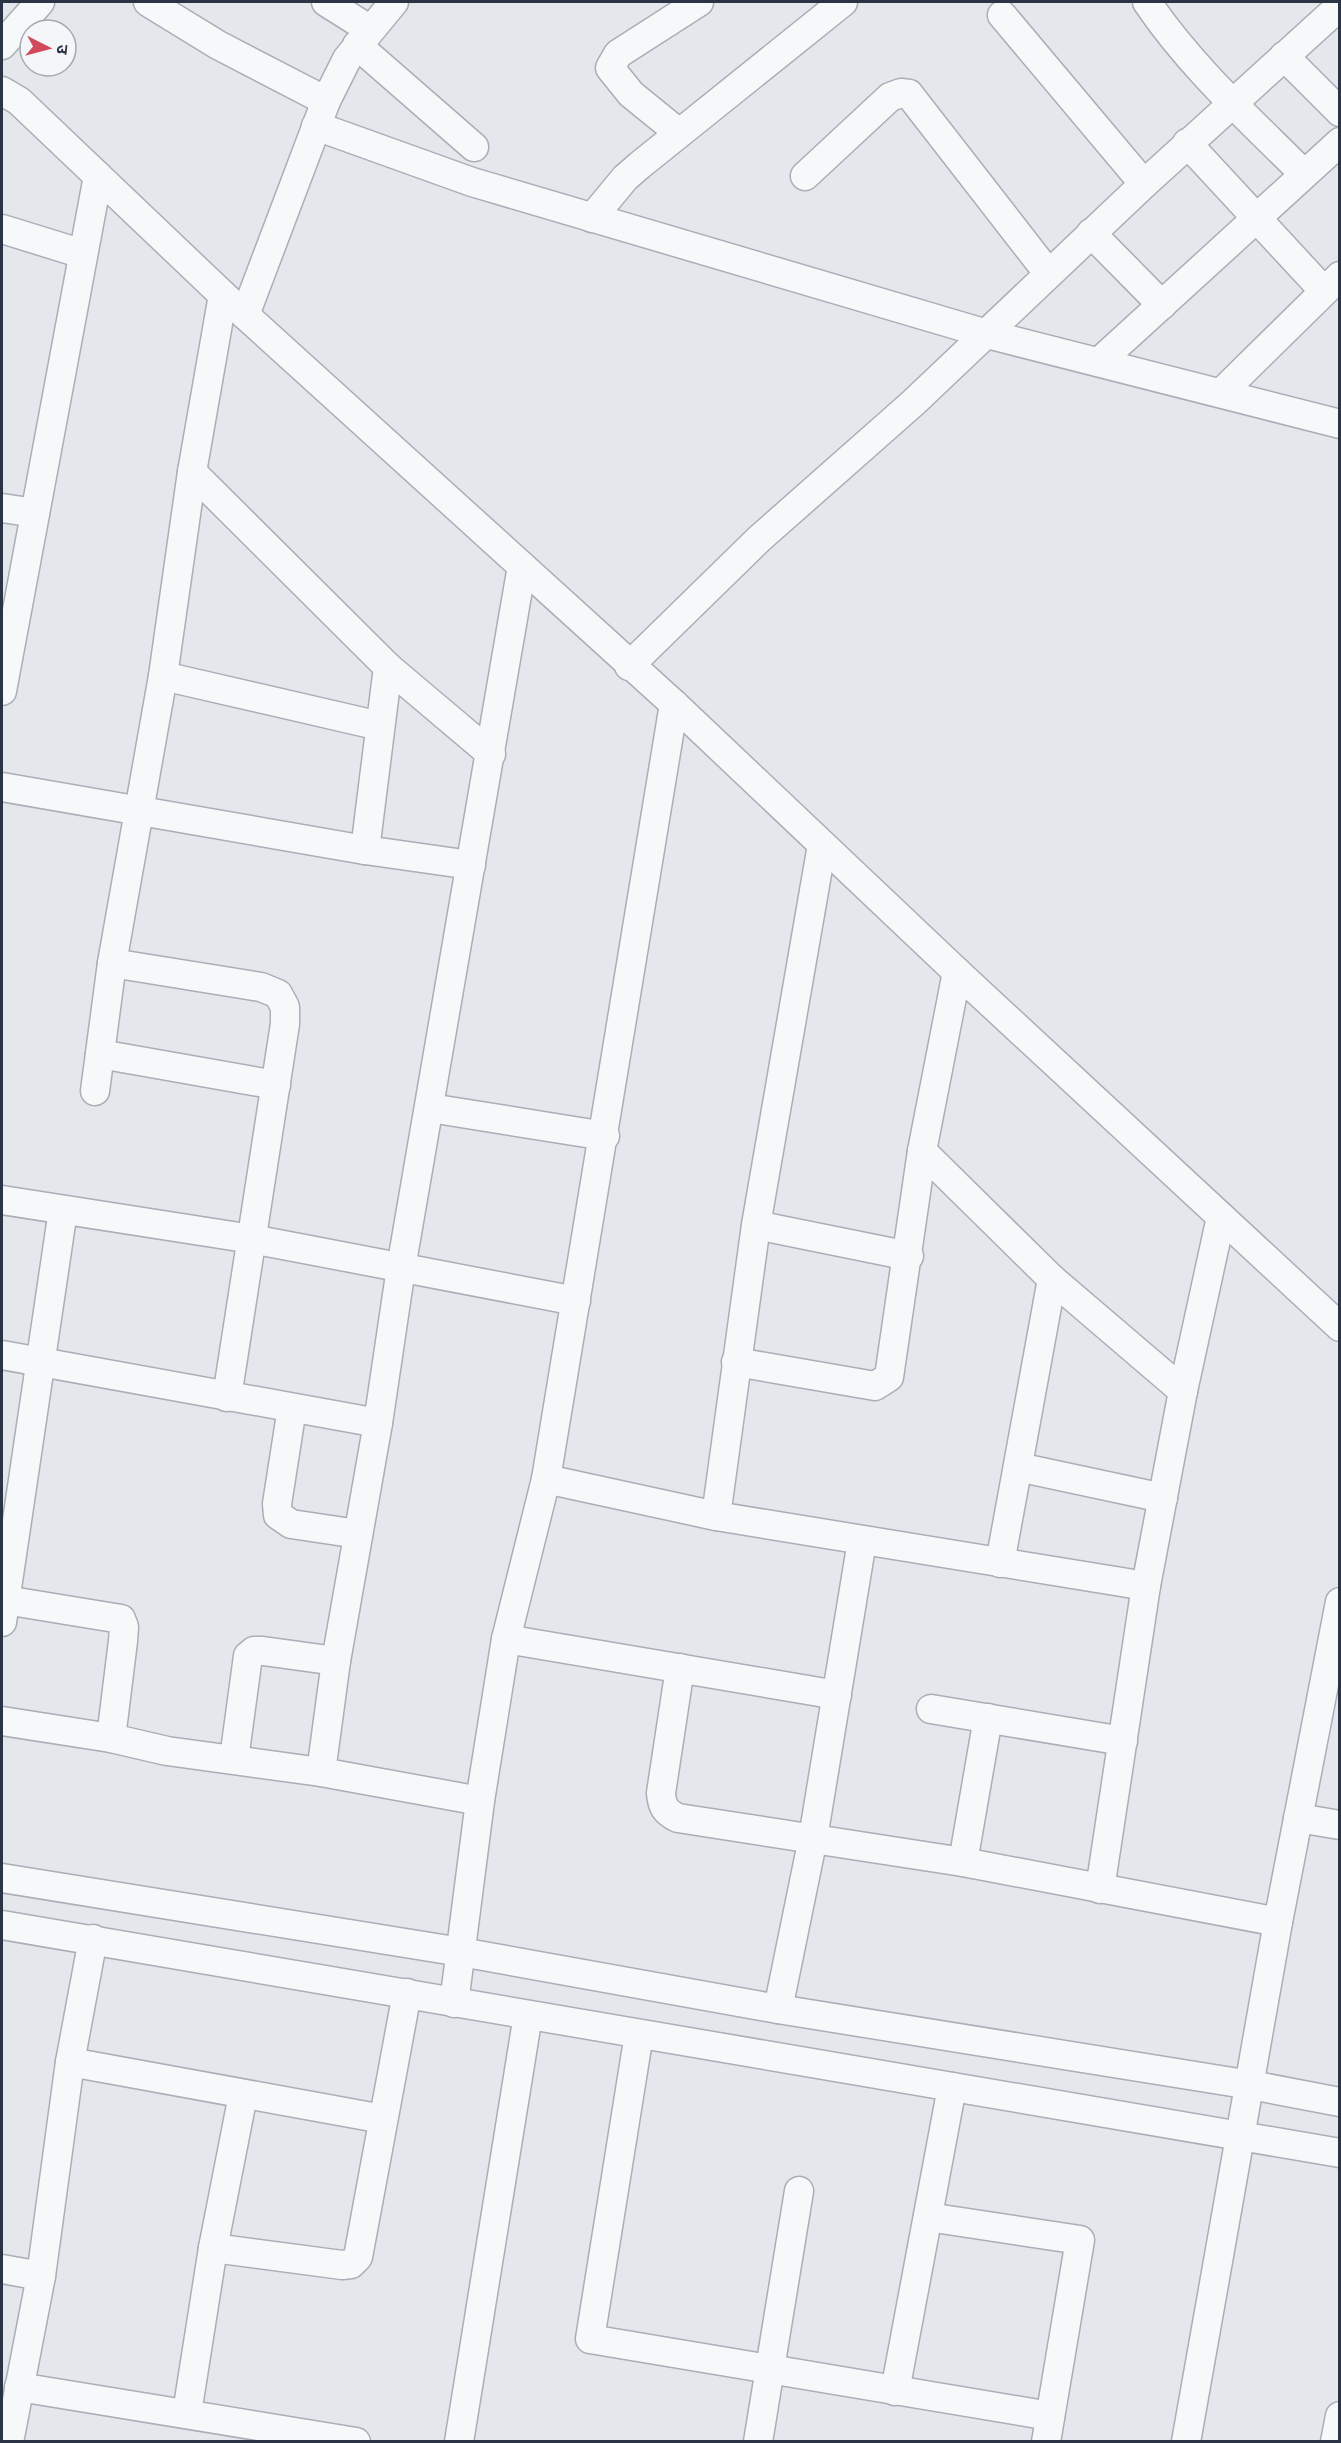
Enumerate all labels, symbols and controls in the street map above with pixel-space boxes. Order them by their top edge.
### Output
north arrow [18,18,78,78]
text: उ [51,44,72,56]

